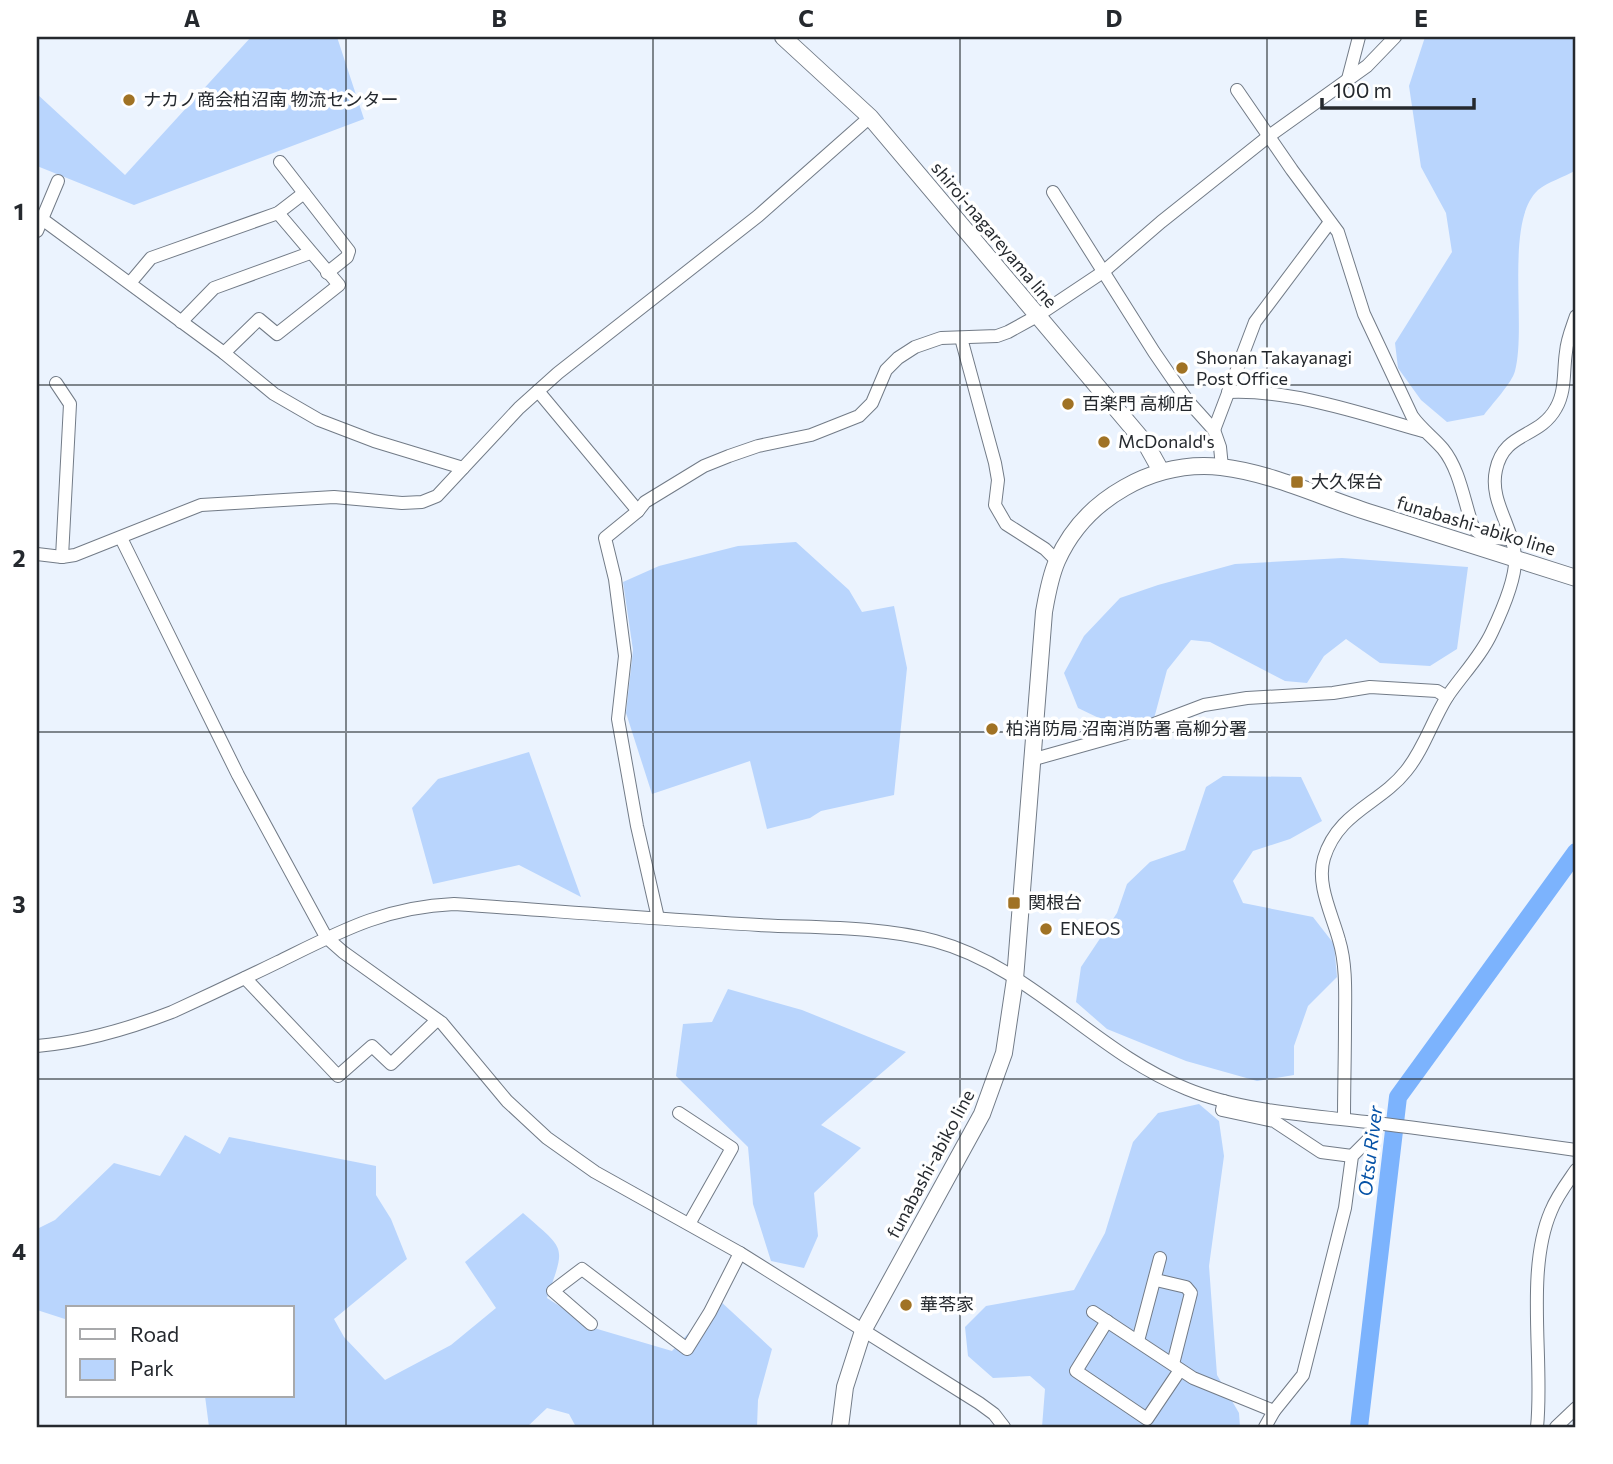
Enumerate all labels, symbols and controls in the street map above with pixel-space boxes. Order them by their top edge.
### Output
text: A [184,4,201,32]
text: B [491,4,507,32]
text: C [798,4,814,32]
text: D [1106,4,1123,32]
text: E [1414,4,1428,32]
scale bar [1322,66,1475,110]
text: 100 m [1333,77,1392,102]
place label: ナカノ商会柏沼南 物流センター [143,88,398,110]
marker: ナカノ商会柏沼南 物流センター [121,92,137,108]
street label: shiroi-nagareyama line [927,157,1062,312]
text: 1 [14,197,24,225]
place label: Shonan Takayanagi Post Office [1196,346,1352,389]
marker: Shonan Takayanagi Post Office [1174,360,1190,376]
place label: 百楽門 高柳店 [1082,392,1193,414]
marker: 百楽門 高柳店 [1060,396,1076,412]
place label: McDonald's [1118,430,1215,452]
marker: McDonald's [1096,434,1112,450]
place label: 大久保台 [1311,470,1383,492]
marker: 大久保台 [1289,474,1305,490]
street label: funabashi-abiko line [1394,490,1558,560]
text: 2 [12,544,26,572]
place label: 柏消防局 沼南消防署 高柳分署 [1006,717,1247,739]
marker: 柏消防局 沼南消防署 高柳分署 [984,721,1000,737]
text: 3 [12,890,26,918]
place label: 関根台 [1028,891,1082,913]
marker: 関根台 [1006,895,1022,911]
place label: ENEOS [1060,917,1120,939]
marker: ENEOS [1038,921,1054,937]
street label: funabashi-abiko line [882,1086,979,1242]
water label: Otsu River [1353,1103,1387,1198]
text: 4 [12,1237,26,1265]
place label: 華苓家 [920,1293,974,1315]
marker: 華苓家 [898,1297,914,1313]
legend [66,1306,294,1398]
text: Road [130,1321,179,1346]
text: Park [130,1355,174,1380]

